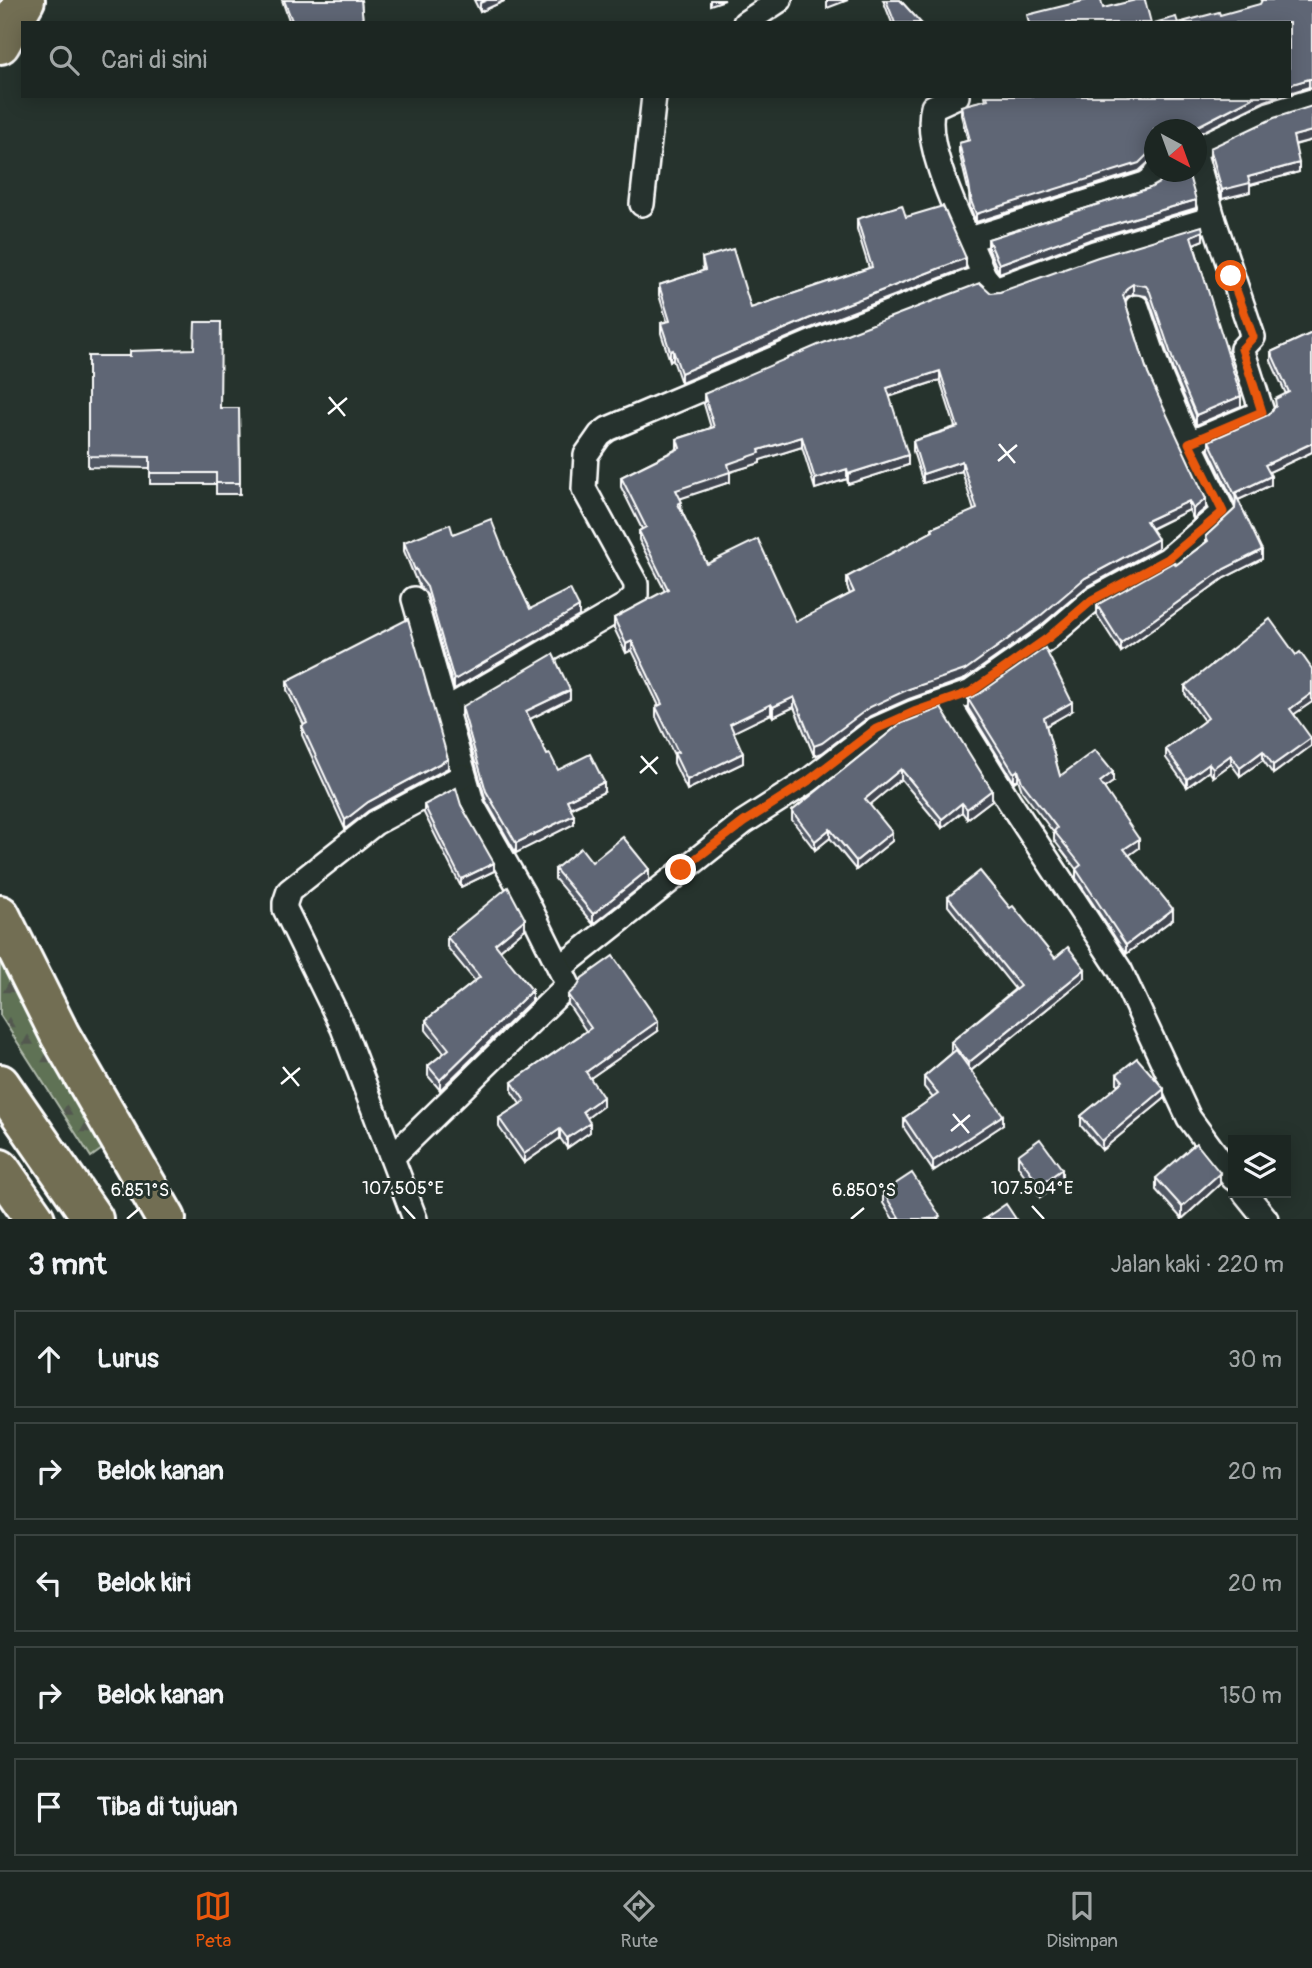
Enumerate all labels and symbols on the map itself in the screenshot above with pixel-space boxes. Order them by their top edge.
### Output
north arrow [1144,119,1207,182]
route start [1215,260,1246,291]
route end [665,854,696,885]
text: 107.505°E [362,1177,444,1200]
text: 107.504°E [991,1177,1073,1200]
text: 6.851°S [111,1179,169,1202]
text: 6.850°S [832,1179,896,1202]

